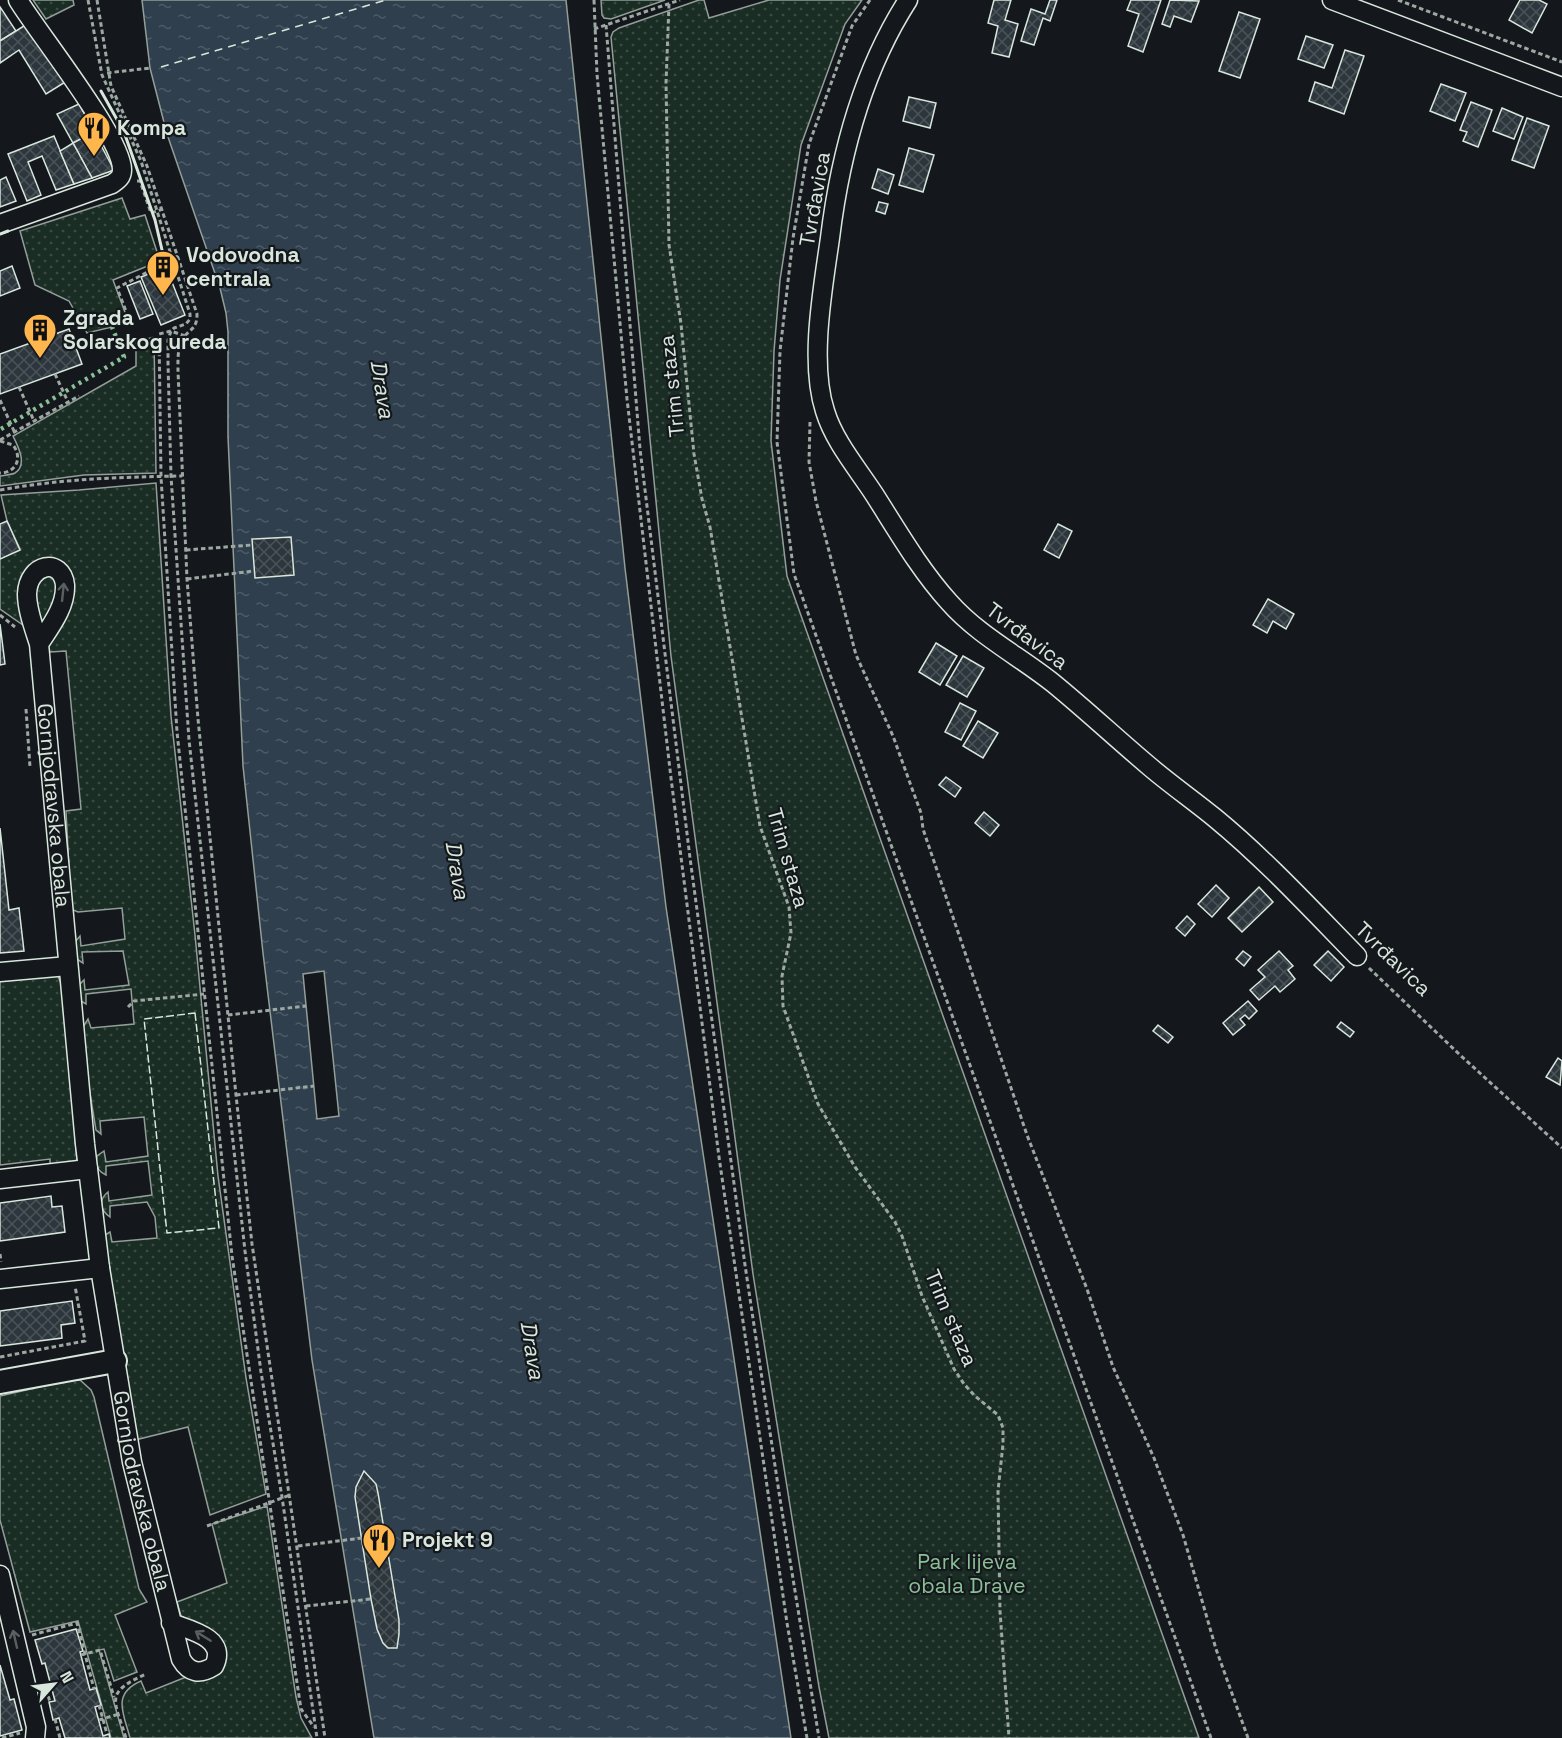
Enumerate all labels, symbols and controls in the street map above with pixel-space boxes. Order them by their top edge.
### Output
restaurant icon: Kompa [76,110,112,157]
place label: Kompa [117,114,186,141]
street label: Tvrđavica [793,149,836,248]
place label: Vodovodna centrala [186,241,300,292]
building icon: Vodovodna centrala [145,249,181,296]
place label: Zgrada Solarskog ureda [63,304,227,355]
building icon: Zgrada Solarskog ureda [22,312,58,359]
street label: Trim staza [653,334,690,439]
water label: Drava [365,358,401,421]
one-way arrow [58,583,69,602]
street label: Tvrđavica [981,596,1074,675]
street label: Gornjodravska obala [32,702,77,909]
street label: Trim staza [761,805,816,911]
water label: Drava [440,839,476,902]
street label: Tvrđavica [1349,916,1437,1002]
street label: Trim staza [919,1265,984,1370]
water label: Drava [515,1319,551,1382]
street label: Gornjodravska obala [107,1389,178,1594]
restaurant icon: Projekt 9 [361,1522,397,1569]
place label: Projekt 9 [402,1526,493,1553]
park label: Park lijeva obala Drave [908,1548,1026,1599]
one-way arrow [9,1630,21,1649]
one-way arrow [195,1630,212,1643]
north arrow [24,1654,84,1714]
text: N [55,1668,79,1687]

